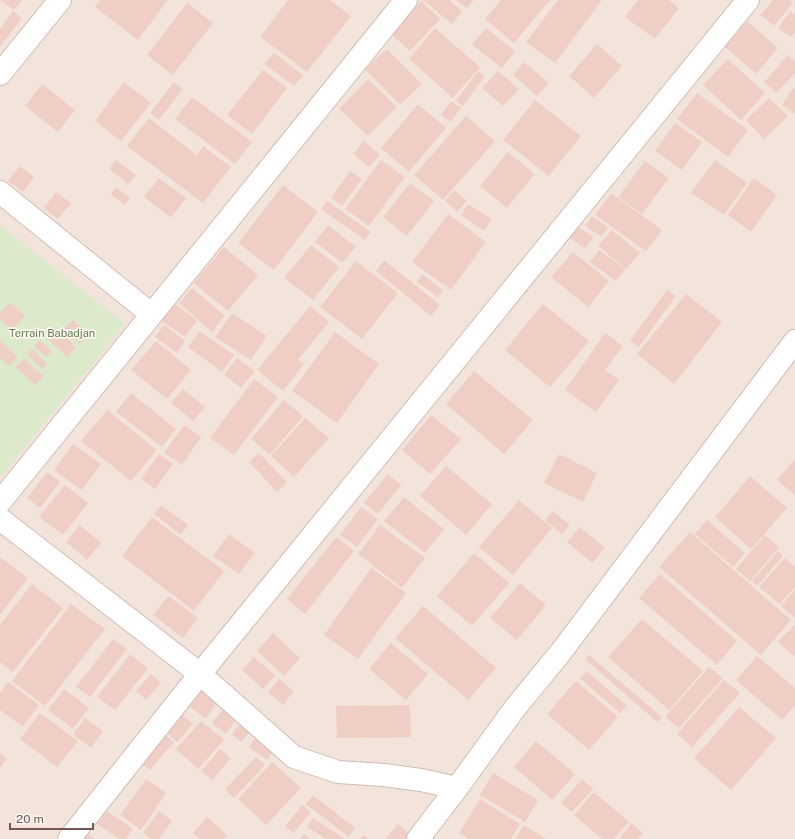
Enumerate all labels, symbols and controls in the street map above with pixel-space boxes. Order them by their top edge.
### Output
park label: Terrain Babadjan [9,327,95,339]
scale bar [10,805,93,831]
text: 20 m [16,812,44,826]

